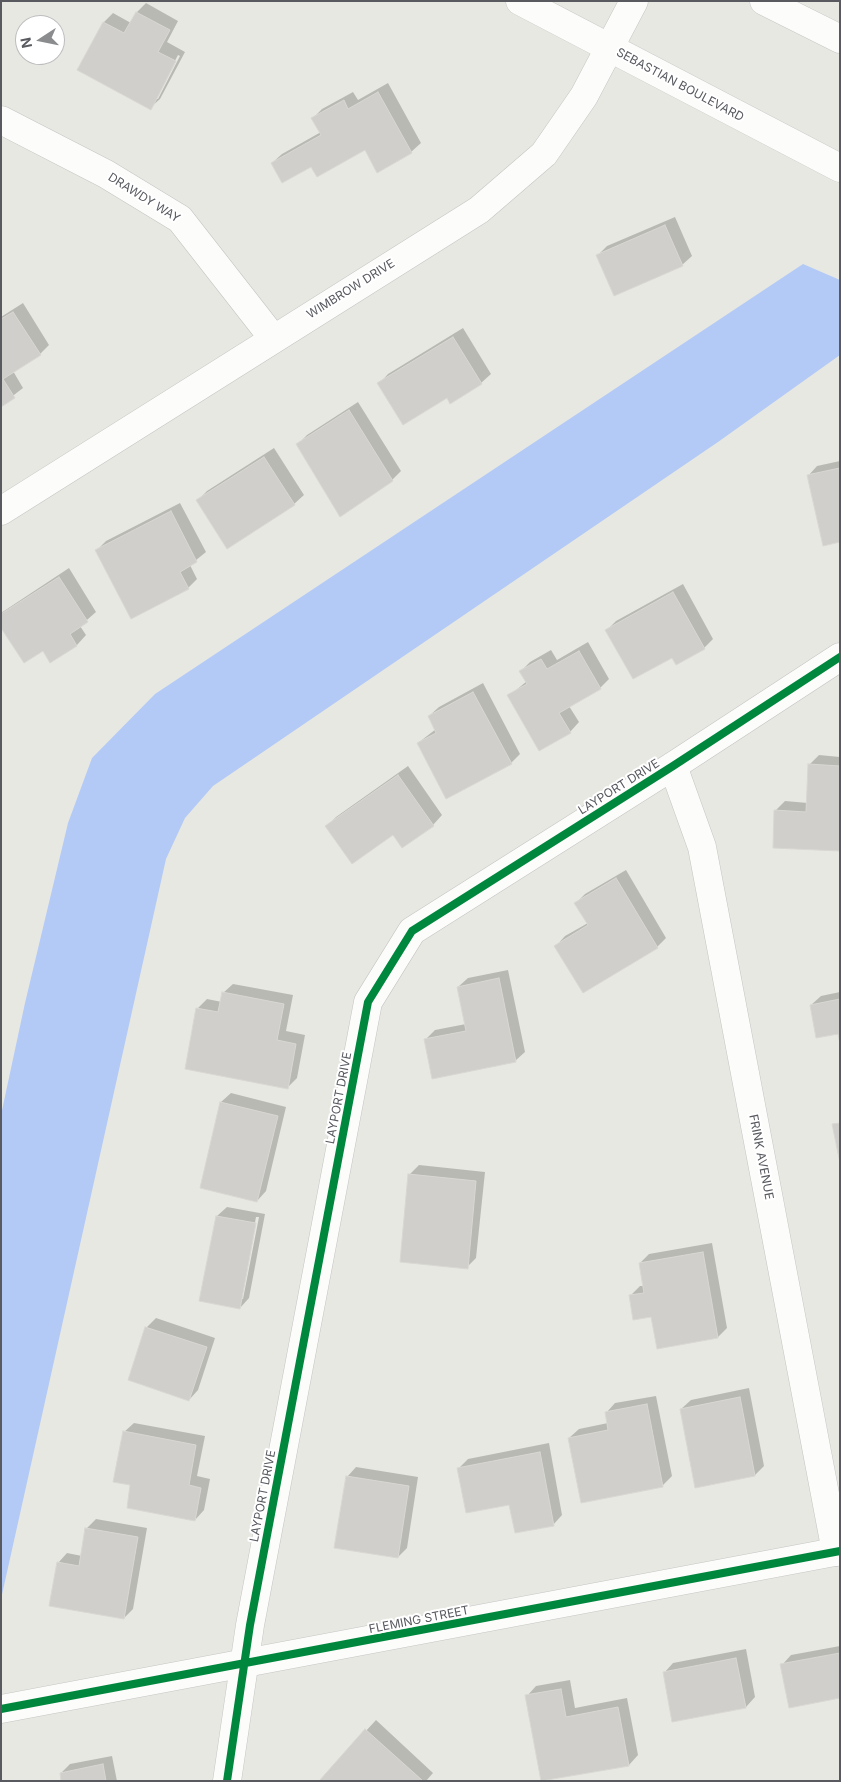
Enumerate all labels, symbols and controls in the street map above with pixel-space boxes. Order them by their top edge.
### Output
north arrow [15,15,65,65]
text: N [16,36,35,50]
street label: SEBASTIAN BOULEVARD [614,45,746,125]
street label: DRAWDY WAY [105,170,183,226]
street label: WIMBROW DRIVE [304,256,398,322]
street label: LAYPORT DRIVE [576,756,662,818]
street label: LAYPORT DRIVE [323,1051,355,1145]
street label: FRINK AVENUE [746,1113,776,1201]
street label: LAYPORT DRIVE [247,1449,279,1543]
street label: FLEMING STREET [368,1603,470,1637]

